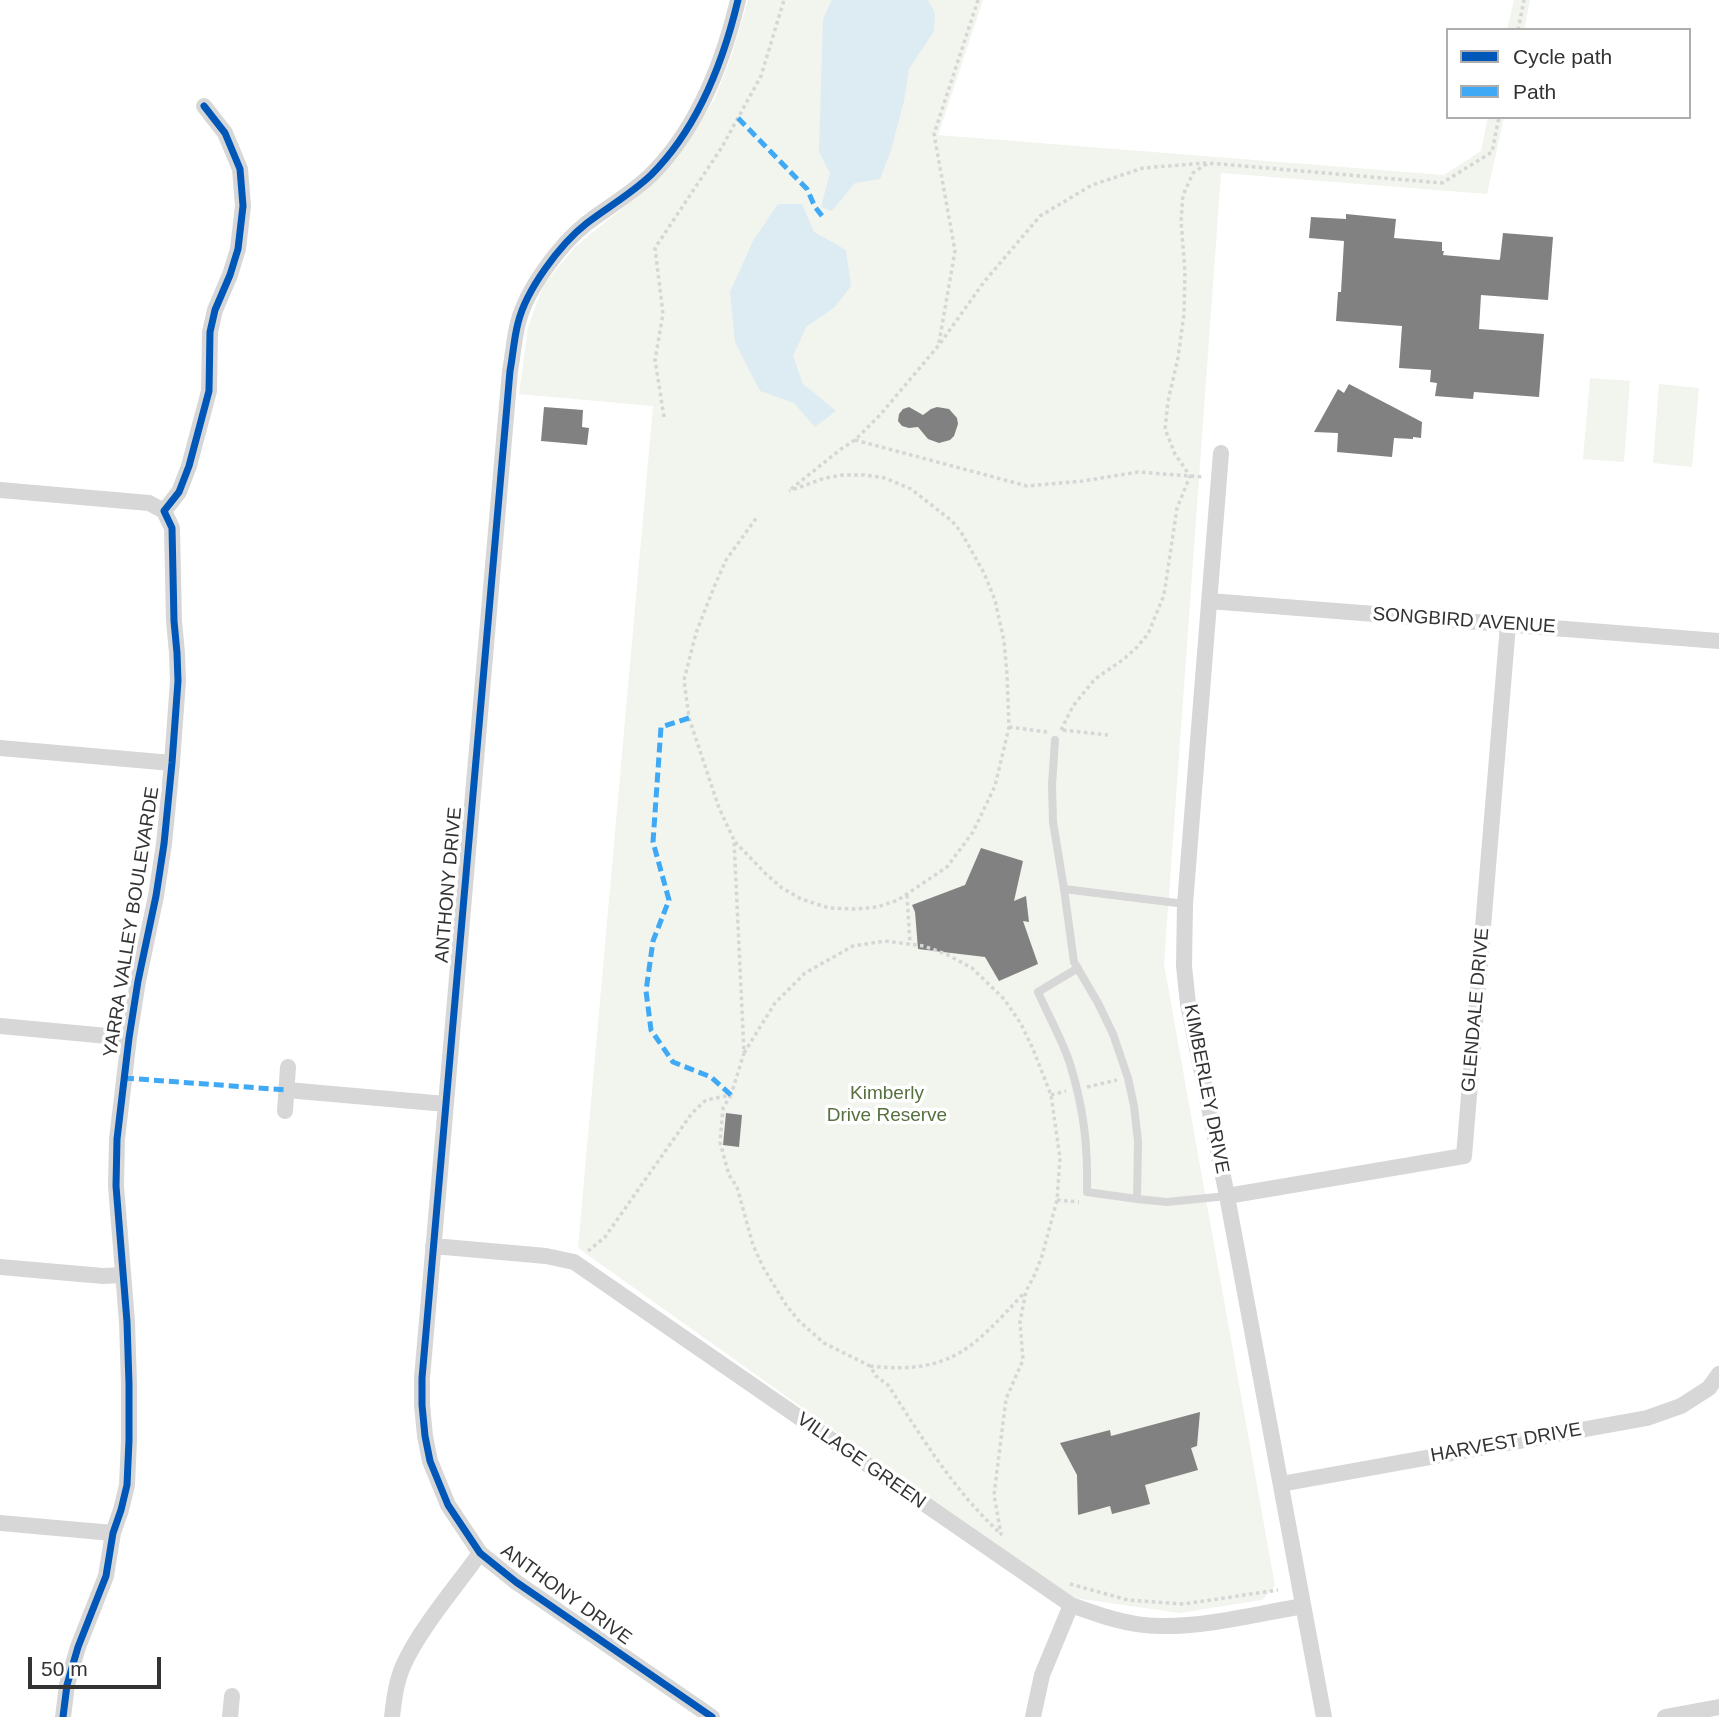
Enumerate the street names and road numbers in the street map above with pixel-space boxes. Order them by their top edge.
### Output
street label: SONGBIRD AVENUE [1372,603,1556,639]
street label: YARRA VALLEY BOULEVARDE [99,785,165,1059]
street label: ANTHONY DRIVE [431,806,467,964]
street label: GLENDALE DRIVE [1457,927,1495,1093]
street label: KIMBERLEY DRIVE [1178,1002,1234,1176]
street label: VILLAGE GREEN [792,1408,930,1514]
street label: HARVEST DRIVE [1429,1419,1583,1467]
street label: ANTHONY DRIVE [496,1540,636,1650]

